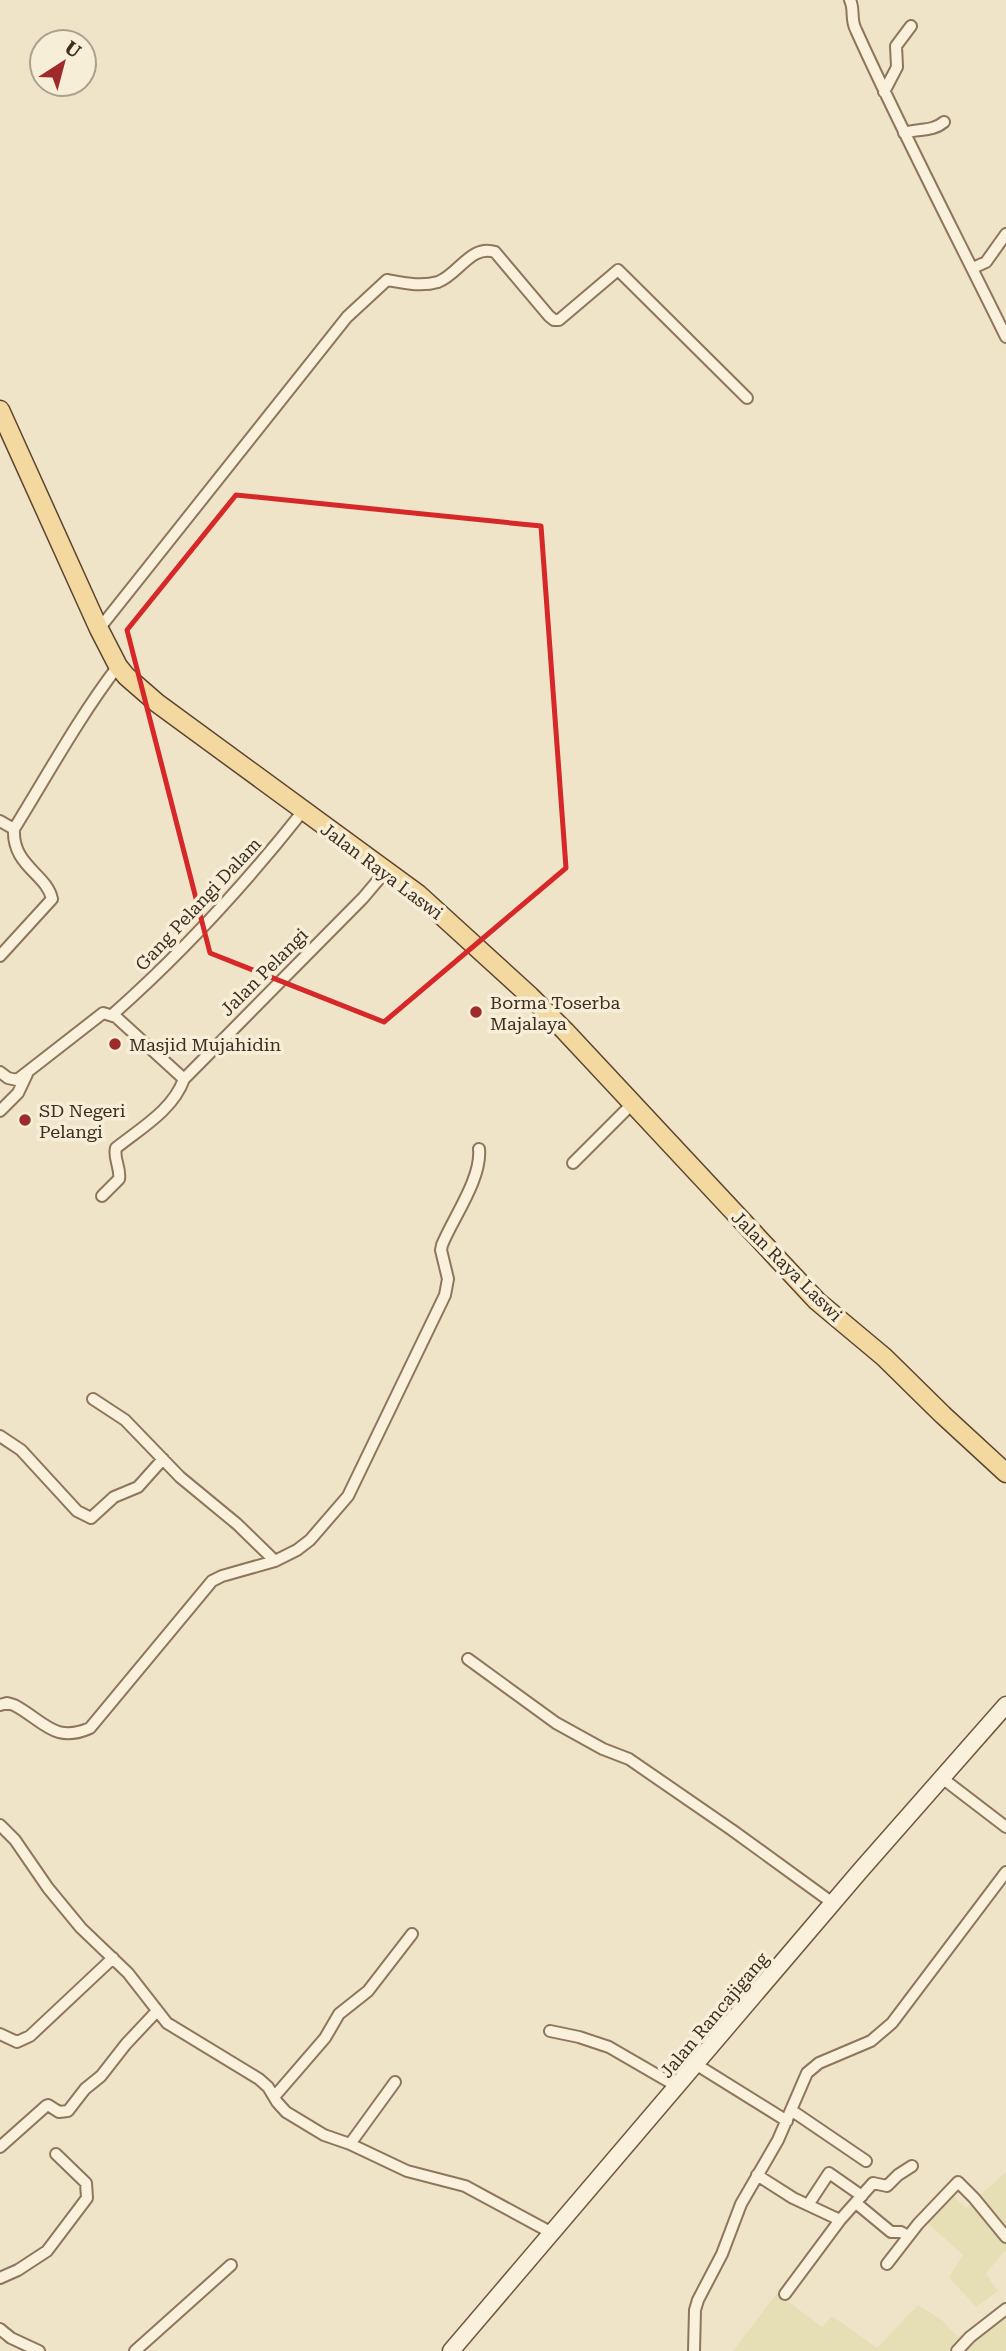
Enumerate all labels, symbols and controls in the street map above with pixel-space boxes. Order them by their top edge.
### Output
north arrow [28,28,98,98]
text: U [60,36,86,63]
street label: Jalan Raya Laswi [317,818,447,924]
street label: Gang Pelangi Dalam [131,833,265,975]
street label: Jalan Pelangi [216,924,312,1020]
place label: Borma Toserba Majalaya [490,992,620,1034]
marker: Borma Toserba Majalaya [468,1004,484,1020]
place label: Masjid Mujahidin [129,1034,281,1055]
marker: Masjid Mujahidin [107,1036,123,1052]
place label: SD Negeri Pelangi [39,1100,126,1142]
marker: SD Negeri Pelangi [17,1112,33,1128]
street label: Jalan Raya Laswi [727,1206,847,1326]
street label: Jalan Rancajigang [655,1947,773,2082]

